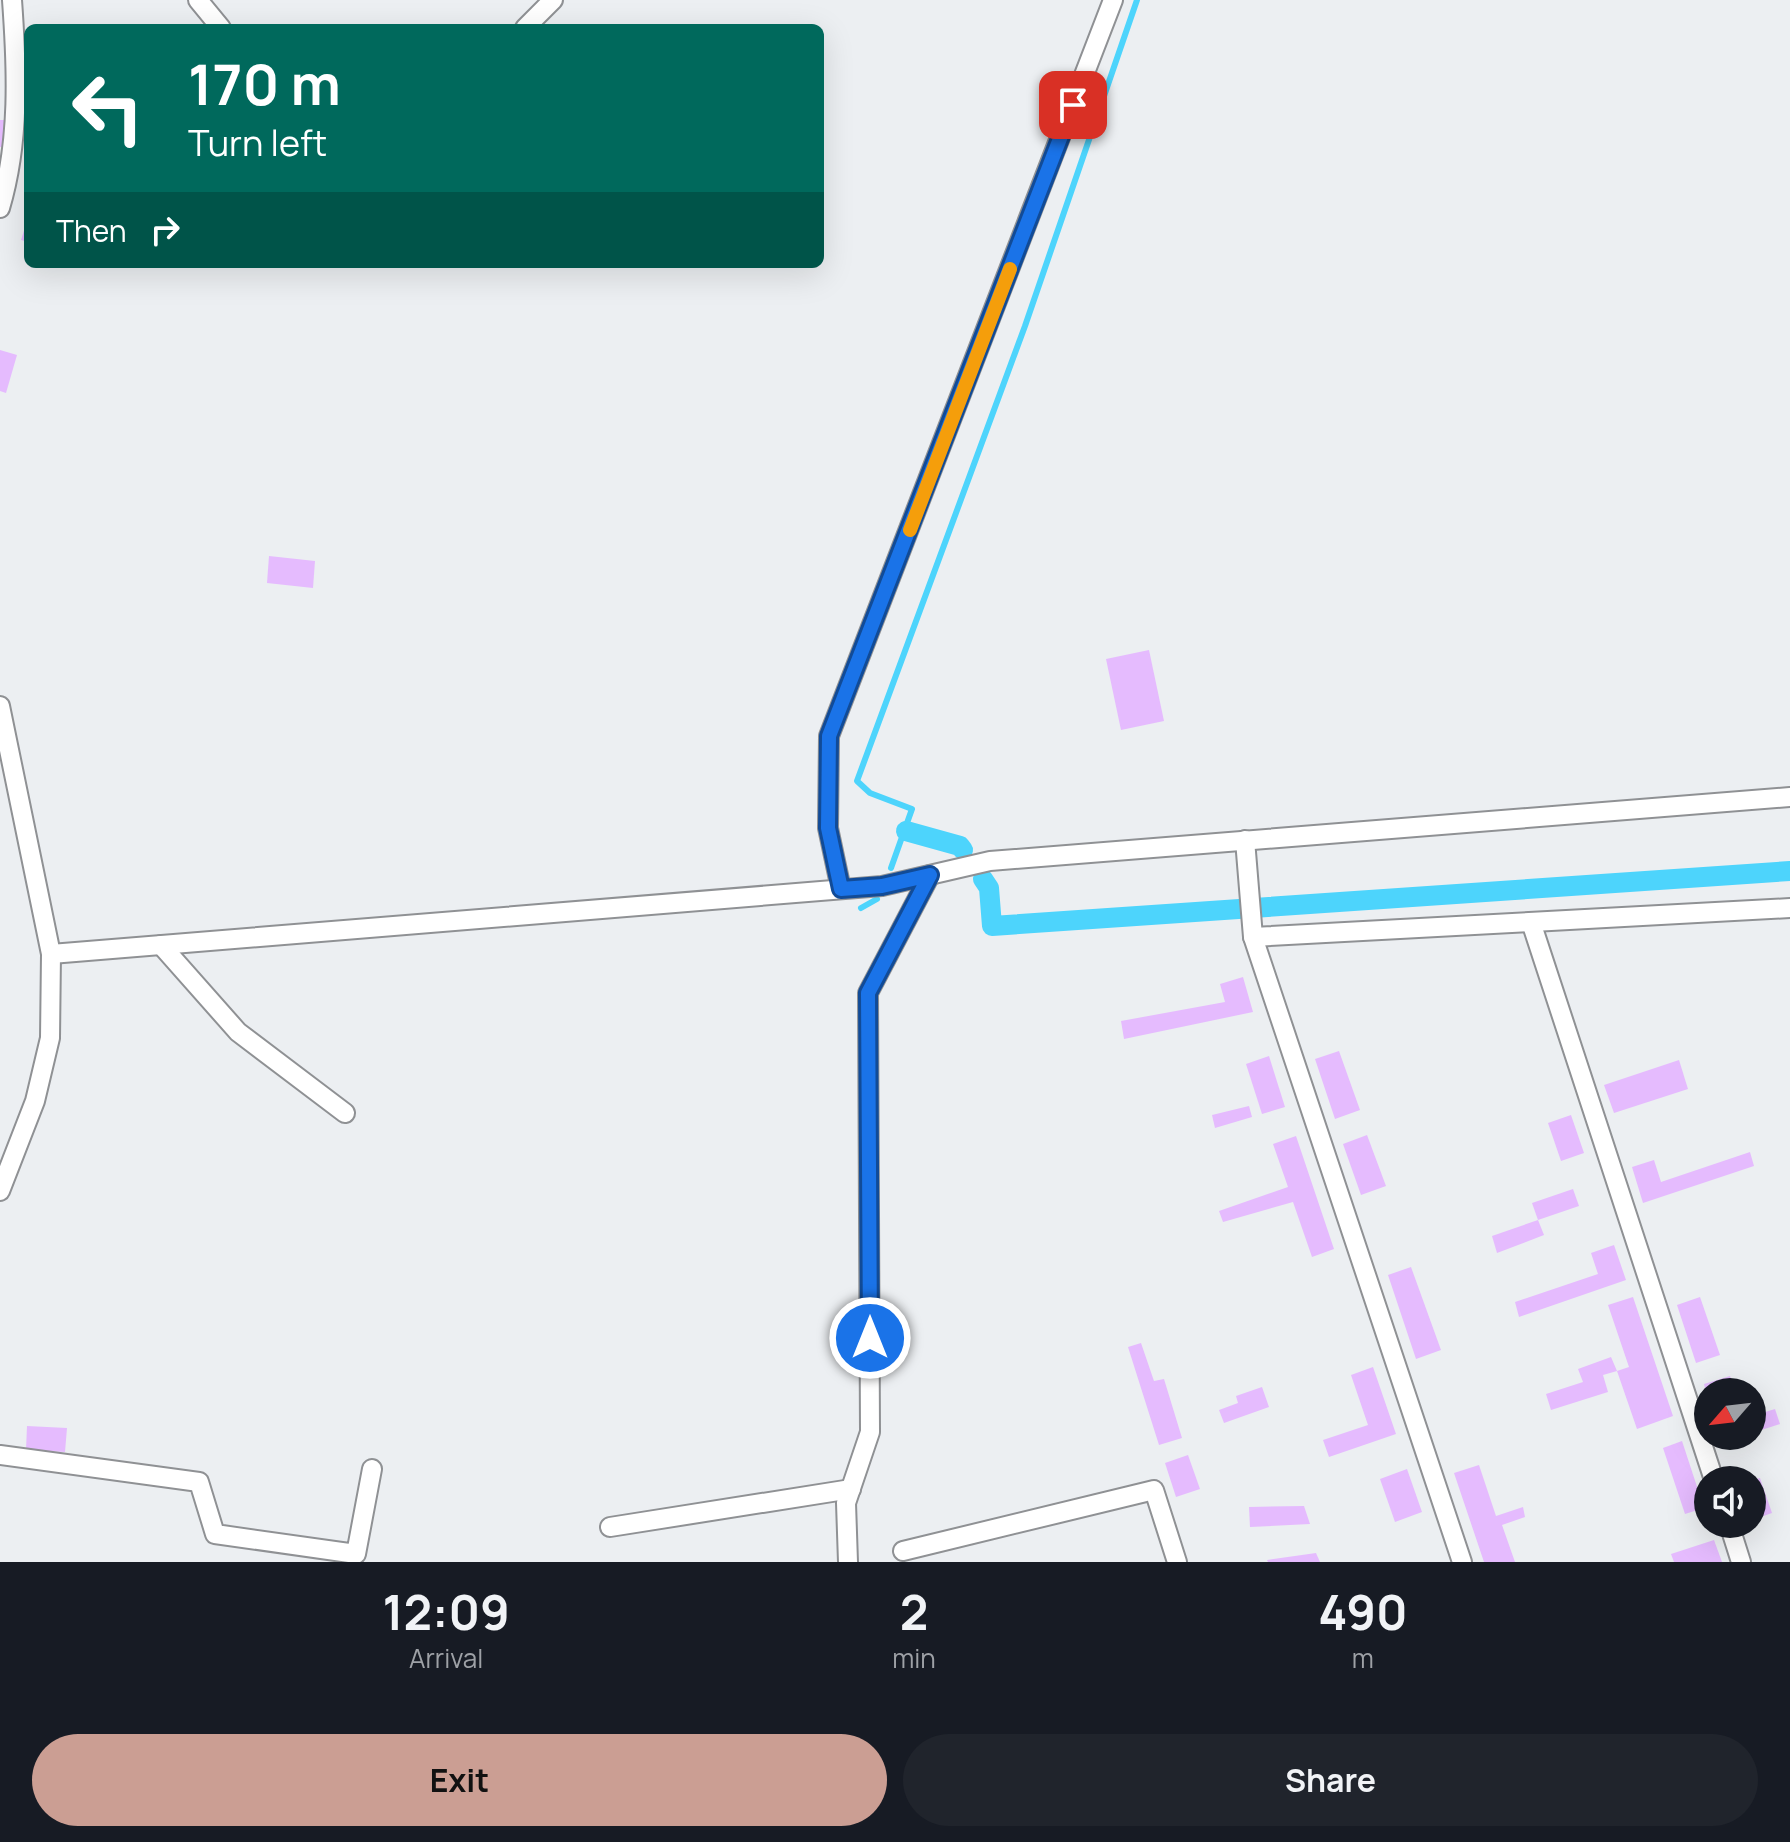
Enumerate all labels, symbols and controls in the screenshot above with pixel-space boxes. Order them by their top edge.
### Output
text: 170 m [188,45,341,122]
icon: left [56,56,160,160]
pin [1039,71,1107,139]
icon: arrive [1051,83,1095,127]
text: Turn left [188,118,327,167]
icon: right [143,208,187,252]
text: Then [56,210,127,251]
position arrow [828,1296,912,1380]
north arrow [1694,1378,1766,1450]
map controls [1694,1378,1766,1538]
button: sound [1694,1466,1766,1538]
text: 12:09 [382,1579,510,1644]
text: 2 [900,1579,928,1644]
text: 490 [1318,1579,1408,1644]
text: Arrival [409,1640,483,1676]
text: min [892,1640,936,1676]
text: m [1352,1640,1374,1676]
button: Exit [32,1734,887,1826]
button: Share [903,1734,1758,1826]

